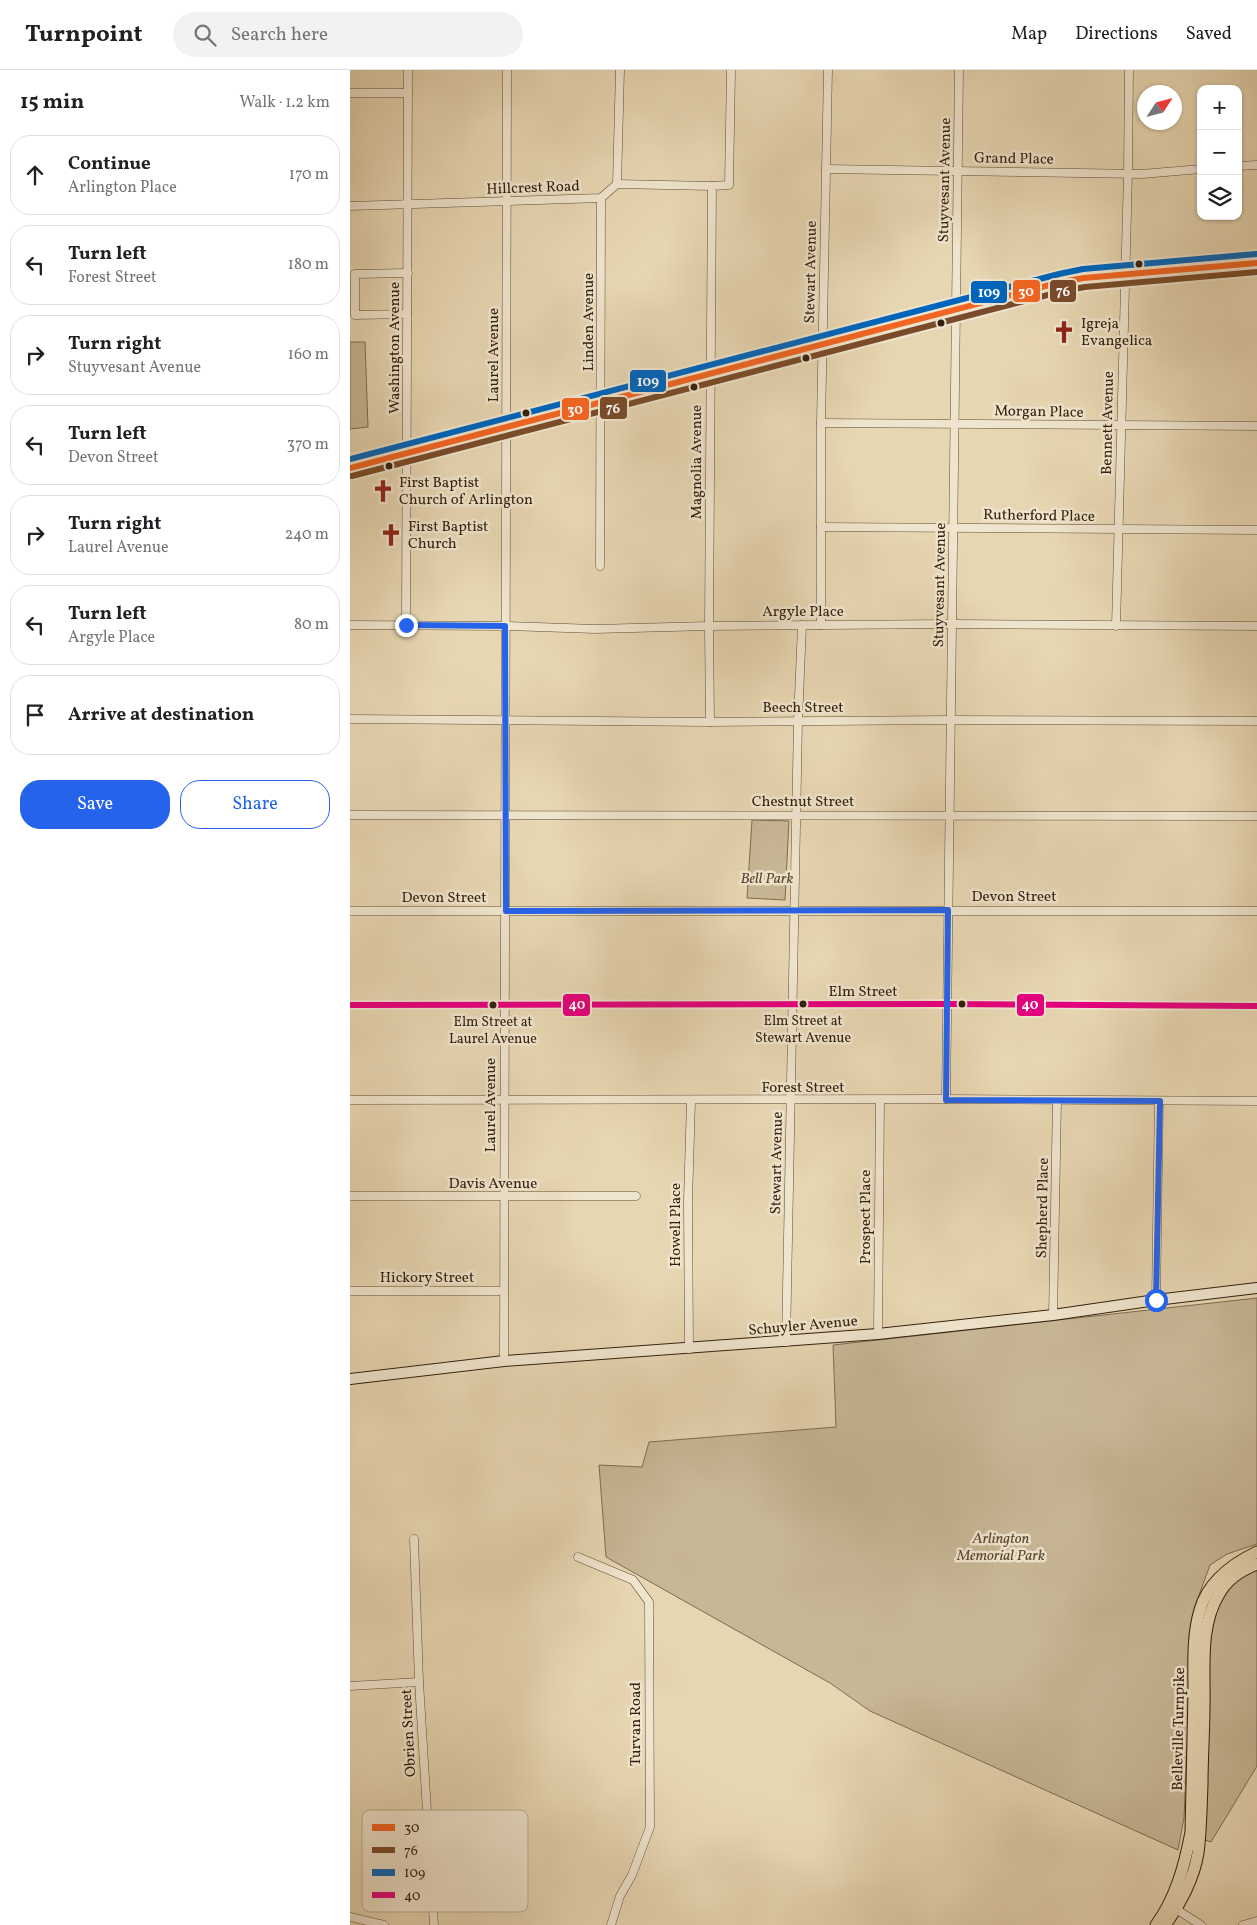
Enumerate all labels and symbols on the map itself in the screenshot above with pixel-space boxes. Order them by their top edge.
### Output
north arrow [1137,85,1182,130]
street label: Stuyvesant Avenue [934,117,957,243]
street label: Grand Place [974,148,1054,171]
street label: Hillcrest Road [486,176,580,201]
street label: Stewart Avenue [800,220,823,324]
unlabelled marker [1134,259,1144,269]
street label: Linden Avenue [579,273,600,371]
line badge: 30 [1012,279,1041,303]
line badge: 76 [1049,279,1077,303]
line badge: 109 [970,280,1008,304]
street label: Washington Avenue [385,282,406,414]
text: 30 [1018,283,1034,302]
text: 76 [1056,283,1070,302]
text: 109 [978,284,1000,303]
street label: Laurel Avenue [484,308,505,402]
place label: Igreja Evangelica [1081,314,1152,352]
unlabelled marker [936,318,946,328]
church icon: Igreja Evangelica [1051,319,1077,345]
unlabelled marker [801,353,811,363]
line badge: 109 [629,369,667,393]
street label: Bennett Avenue [1097,371,1120,475]
text: 109 [637,373,659,392]
unlabelled marker [689,382,699,392]
line badge: 76 [599,396,628,420]
line badge: 30 [561,397,590,421]
text: 76 [606,400,620,419]
text: 30 [567,401,583,420]
street label: Morgan Place [994,401,1084,424]
street label: Magnolia Avenue [687,405,708,519]
unlabelled marker [521,408,531,418]
unlabelled marker [384,461,394,471]
place label: First Baptist Church of Arlington [399,473,533,511]
church icon: First Baptist Church of Arlington [370,478,396,504]
street label: Rutherford Place [983,505,1095,528]
place label: First Baptist Church [408,517,488,555]
church icon: First Baptist Church [378,522,404,548]
street label: Stuyvesant Avenue [929,522,952,648]
street label: Argyle Place [762,602,844,623]
route end [395,614,418,637]
street label: Beech Street [762,698,844,719]
street label: Chestnut Street [752,792,854,813]
park label: Bell Park [741,869,793,890]
street label: Devon Street [972,887,1056,908]
street label: Devon Street [402,888,486,909]
street label: Elm Street [828,982,898,1003]
line badge: 40 [562,993,591,1017]
line badge: 40 [1016,993,1045,1017]
text: 40 [569,996,586,1015]
text: 40 [1022,996,1039,1015]
marker: Elm Street at Stewart Avenue [798,999,808,1009]
unlabelled marker [957,999,967,1009]
marker: Elm Street at Laurel Avenue [488,1000,498,1010]
place label: Elm Street at Stewart Avenue [755,1012,851,1048]
place label: Elm Street at Laurel Avenue [449,1013,537,1049]
street label: Laurel Avenue [481,1058,502,1152]
street label: Forest Street [761,1078,845,1099]
street label: Stewart Avenue [766,1111,789,1215]
street label: Shepherd Place [1032,1157,1055,1259]
street label: Prospect Place [856,1170,877,1264]
street label: Davis Avenue [449,1174,537,1195]
street label: Howell Place [666,1183,687,1267]
street label: Hickory Street [380,1268,474,1289]
route start [1145,1289,1168,1312]
street label: Schuyler Avenue [748,1311,859,1342]
park label: Arlington Memorial Park [956,1529,1045,1567]
street label: Belleville Turnpike [1168,1667,1191,1791]
street label: Turvan Road [626,1682,647,1766]
street label: Obrien Street [397,1688,422,1778]
legend [362,1810,528,1912]
text: 30 [404,1819,419,1838]
text: 76 [404,1842,418,1861]
text: 109 [404,1864,425,1883]
text: 40 [404,1887,421,1906]

